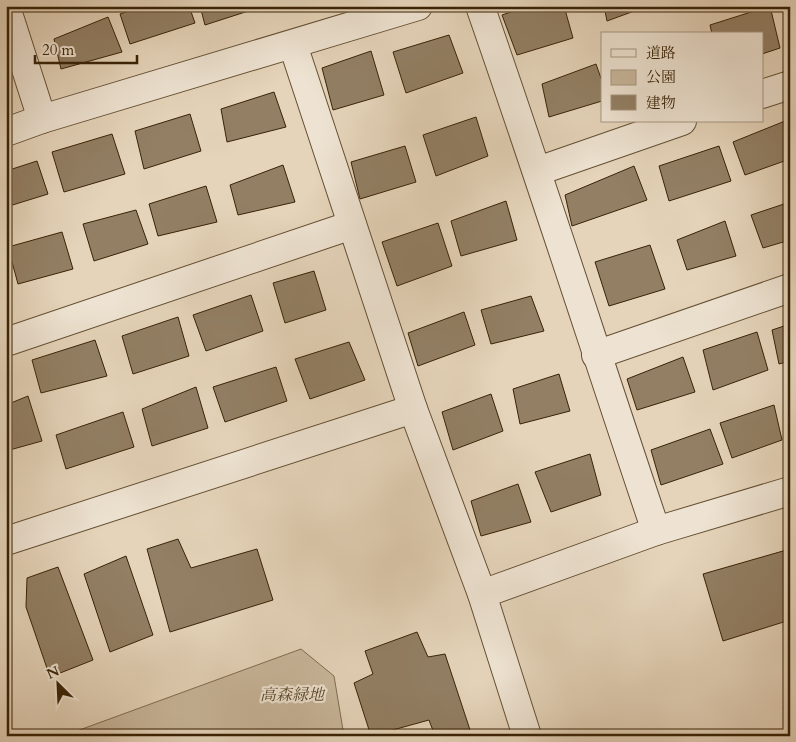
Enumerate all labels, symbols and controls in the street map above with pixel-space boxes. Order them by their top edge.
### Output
scale bar [35,32,138,64]
legend [601,32,764,122]
text: 20 m [42,40,74,60]
text: 道路 [646,43,676,63]
text: 公園 [646,67,676,87]
text: 建物 [646,93,676,113]
north arrow [32,660,82,710]
text: N [43,661,62,684]
park label: 高森緑地 [260,684,326,706]

